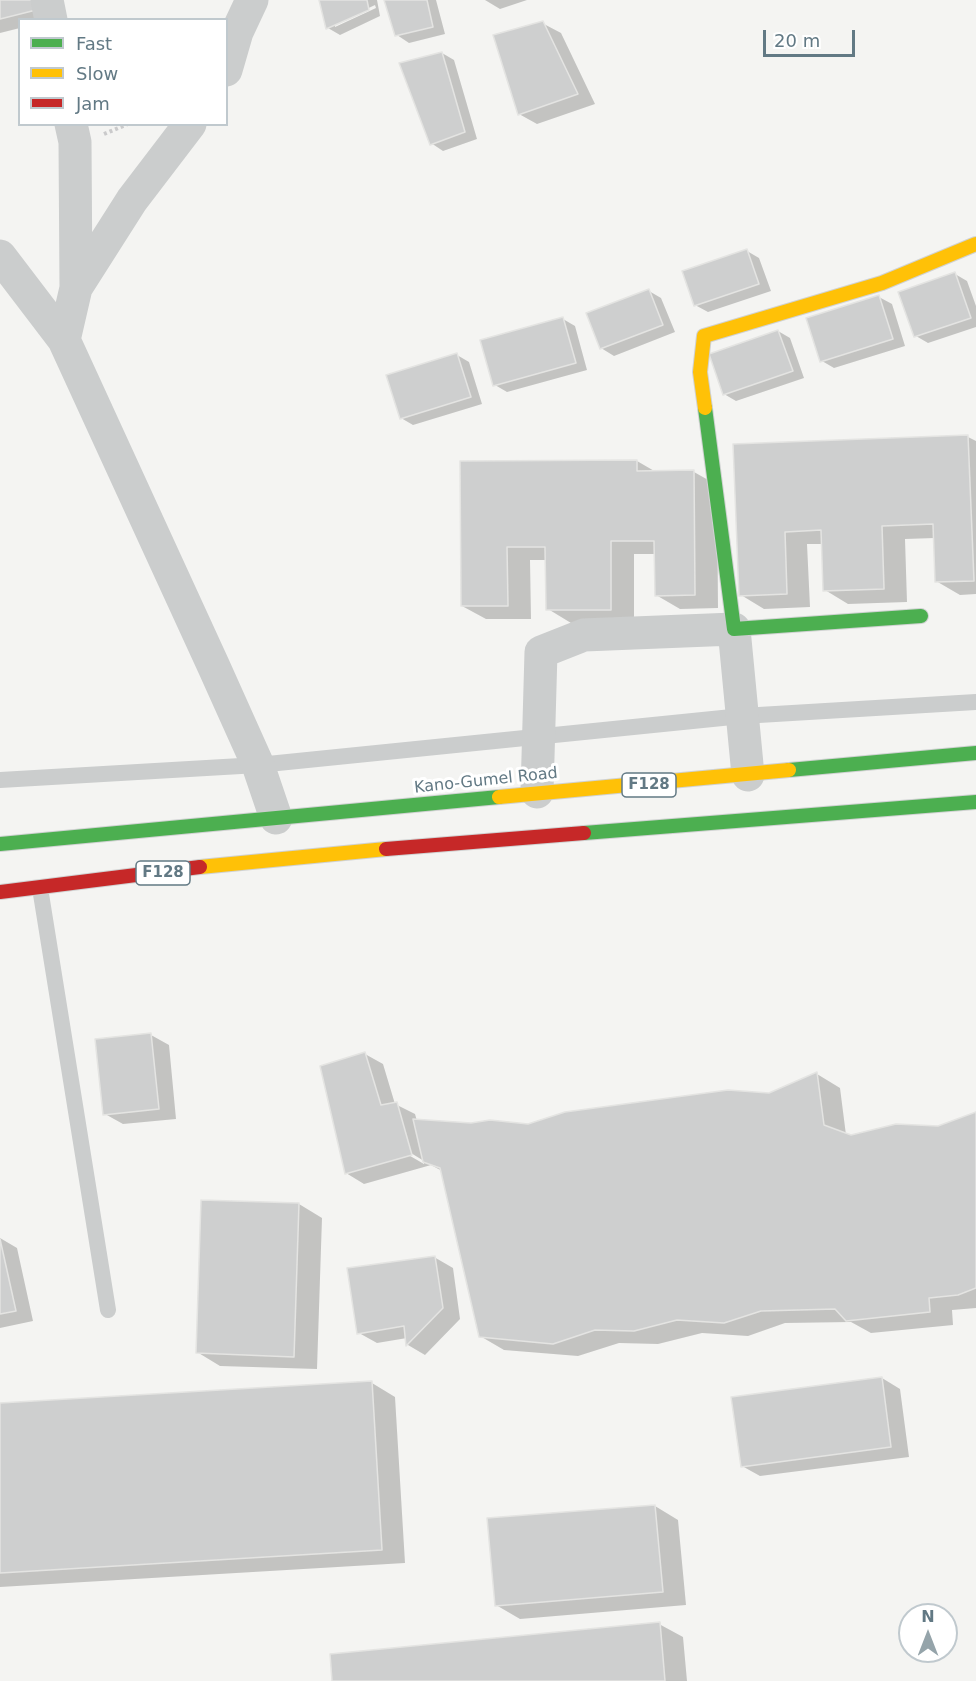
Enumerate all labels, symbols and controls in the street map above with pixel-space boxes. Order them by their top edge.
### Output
legend [18,18,228,126]
scale bar [766,18,858,56]
text: 20 m [774,30,820,51]
text: Fast [76,33,112,54]
text: Slow [76,63,118,84]
text: Jam [76,93,110,114]
street label: Kano-Gumel Road [413,764,559,798]
road number: F128 [622,773,676,797]
road number: F128 [136,861,190,885]
north arrow [898,1603,958,1663]
text: N [921,1607,935,1626]

